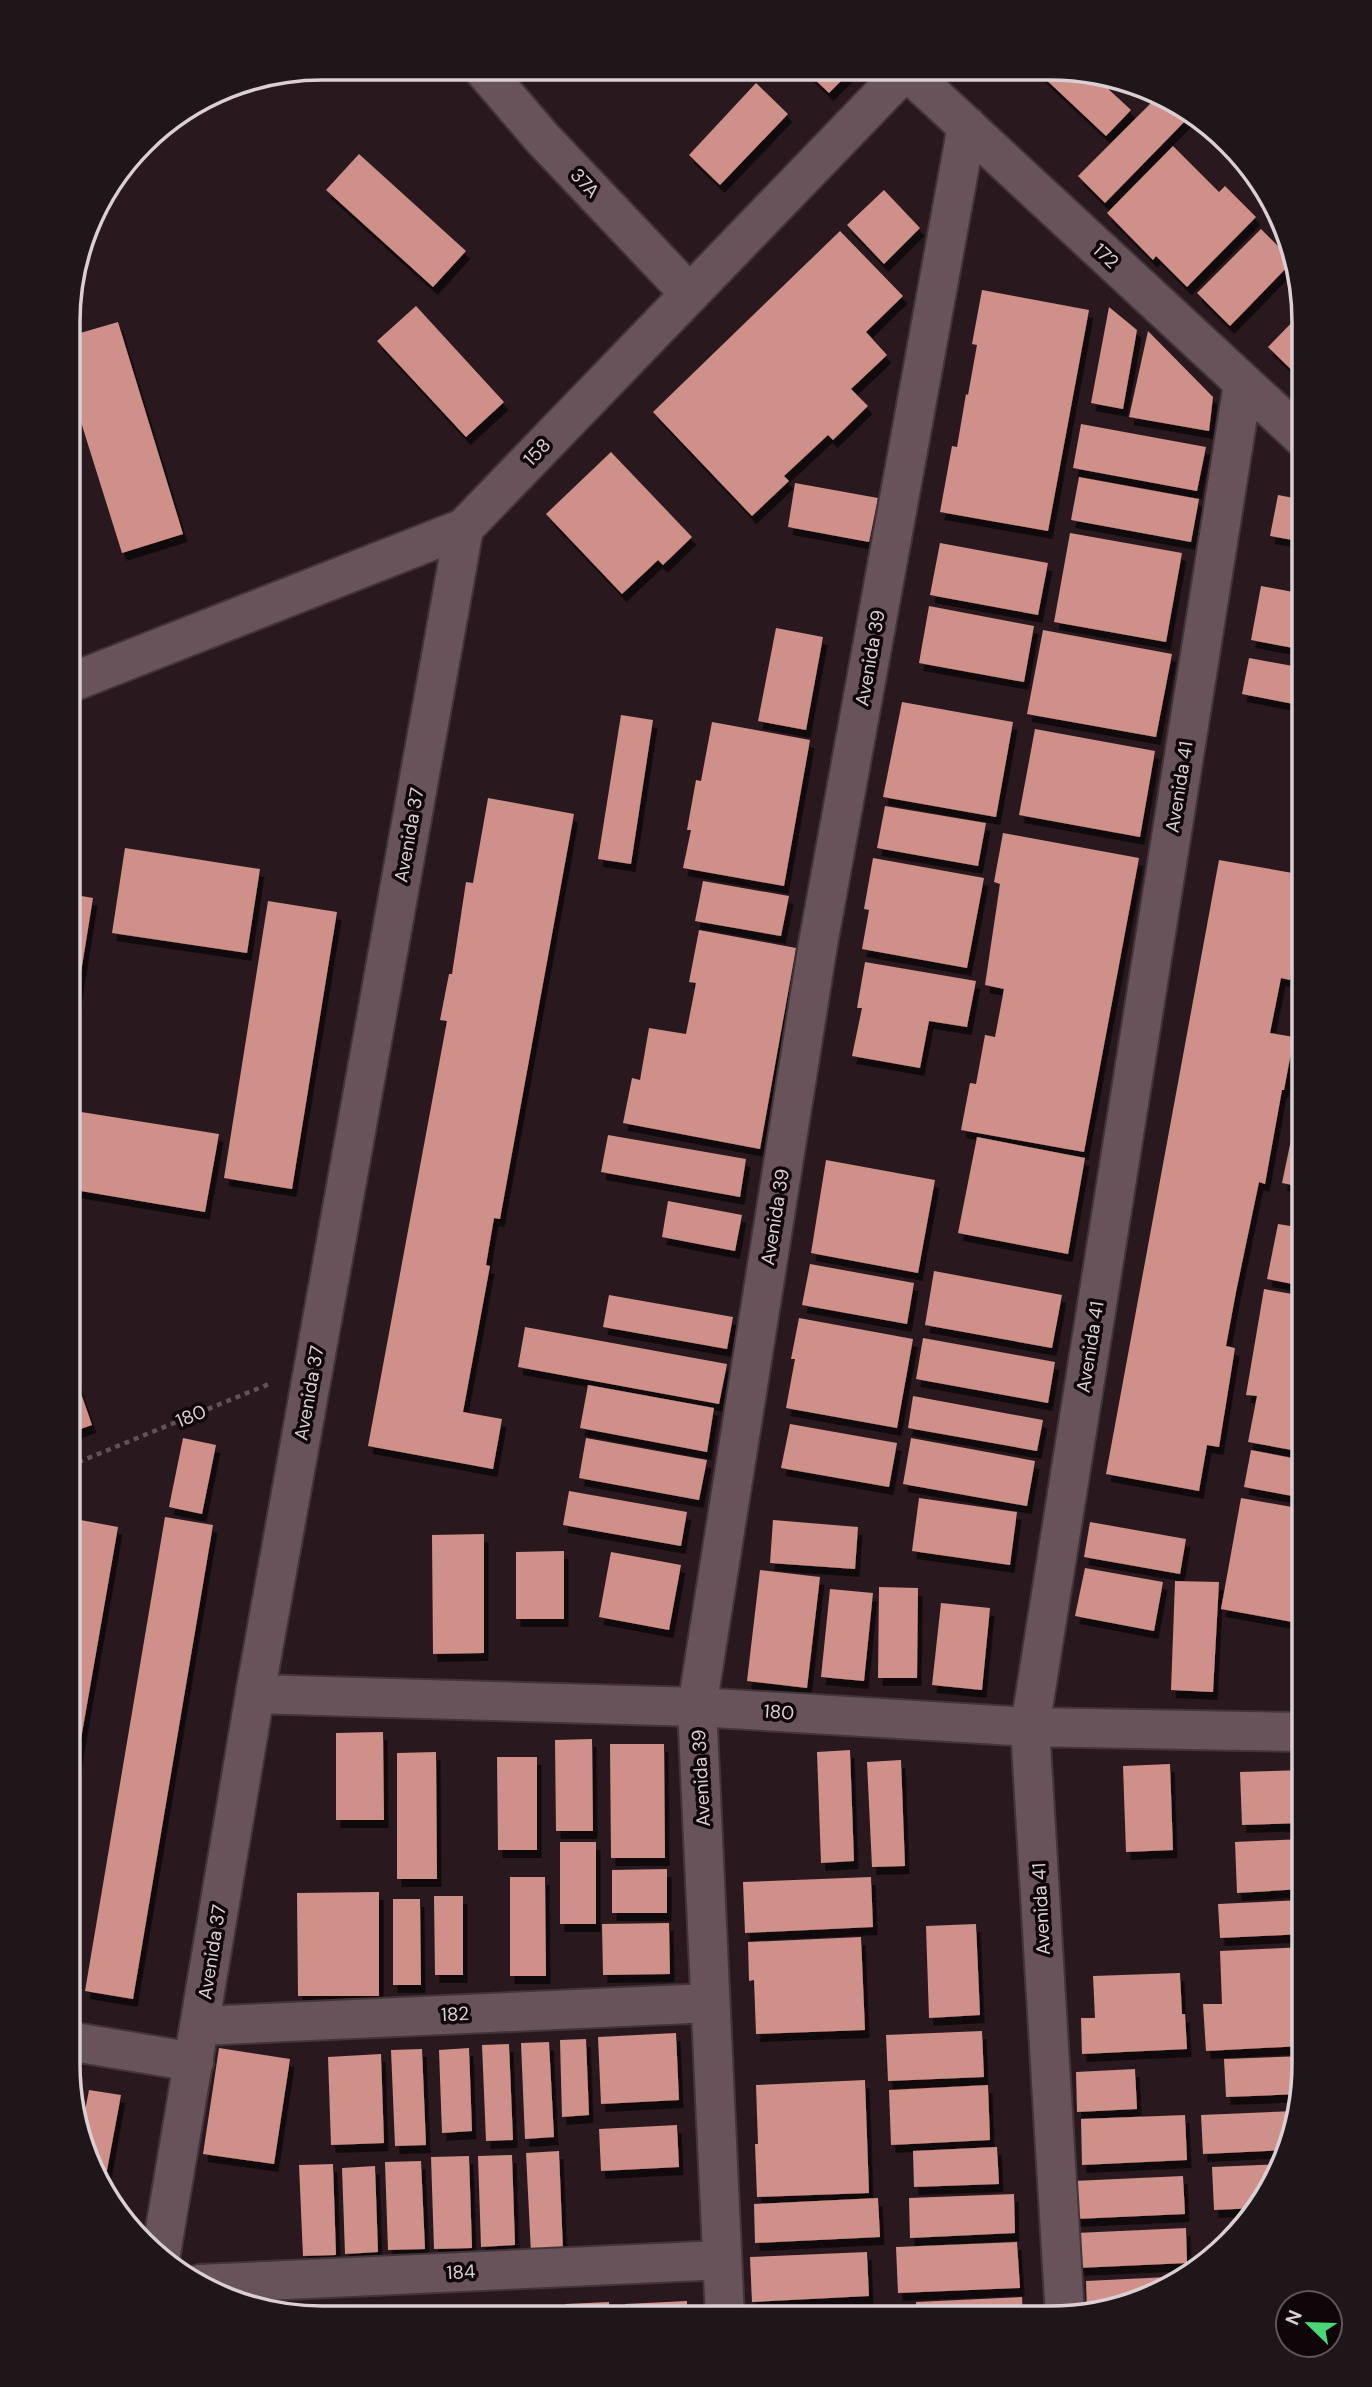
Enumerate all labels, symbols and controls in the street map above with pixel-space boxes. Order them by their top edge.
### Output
street label: 37A [565,163,605,204]
street label: 172 [1088,238,1124,274]
street label: 158 [518,433,556,471]
street label: Avenida 39 [849,608,891,708]
street label: Avenida 41 [1159,740,1199,834]
street label: Avenida 37 [388,786,430,884]
street label: Avenida 39 [755,1167,795,1267]
street label: Avenida 41 [1070,1300,1110,1394]
street label: Avenida 37 [288,1344,330,1442]
street label: 180 [172,1399,210,1433]
street label: 180 [763,1698,795,1726]
street label: Avenida 39 [686,1729,716,1827]
street label: Avenida 41 [1026,1862,1056,1956]
street label: Avenida 37 [192,1903,232,2001]
street label: 182 [440,2001,470,2027]
street label: 184 [446,2259,476,2285]
north arrow [1274,2289,1344,2359]
text: N [1280,2306,1308,2329]

